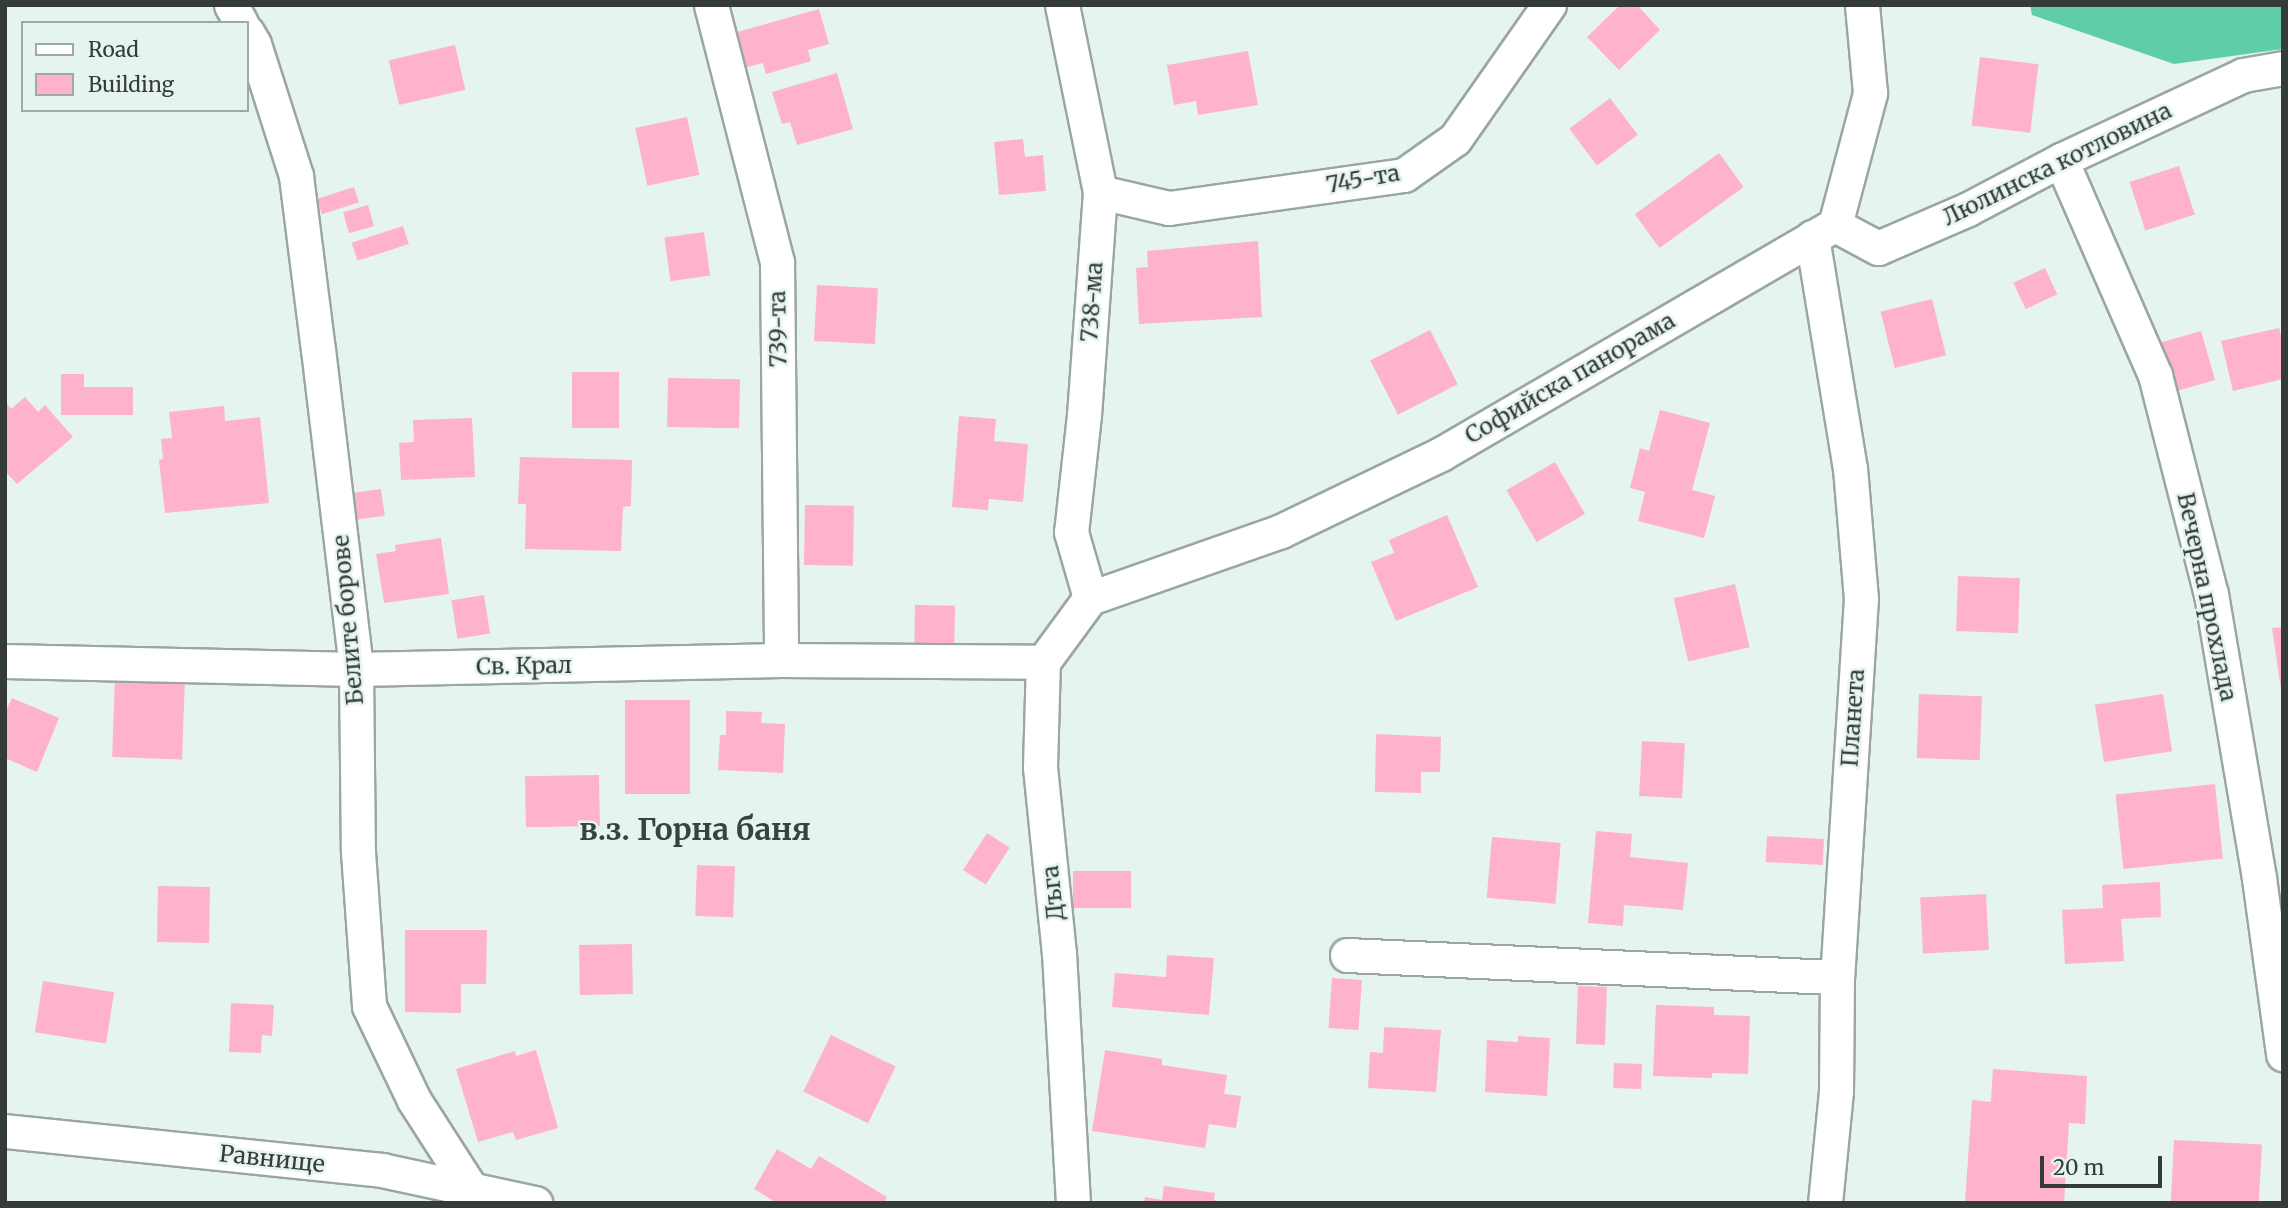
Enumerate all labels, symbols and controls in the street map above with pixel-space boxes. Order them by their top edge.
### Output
legend [21,21,248,112]
text: Road [88,36,139,63]
text: Building [88,71,174,98]
street label: Люлинска котловина [1938,97,2176,231]
street label: 745-та [1324,159,1402,199]
street label: 738-ма [1075,261,1109,343]
street label: 739-та [764,291,792,367]
street label: Софийска панорама [1460,307,1680,449]
street label: Вечерна прохлада [2171,490,2243,704]
street label: Белите борове [327,534,369,706]
street label: Св. Крал [476,651,572,681]
street label: Планета [1836,668,1870,768]
district label: в.з. Горна баня [579,811,811,847]
street label: Дъга [1036,864,1070,922]
street label: Равнище [218,1140,326,1178]
scale bar [2043,1142,2166,1186]
text: 20 m [2053,1154,2104,1181]

